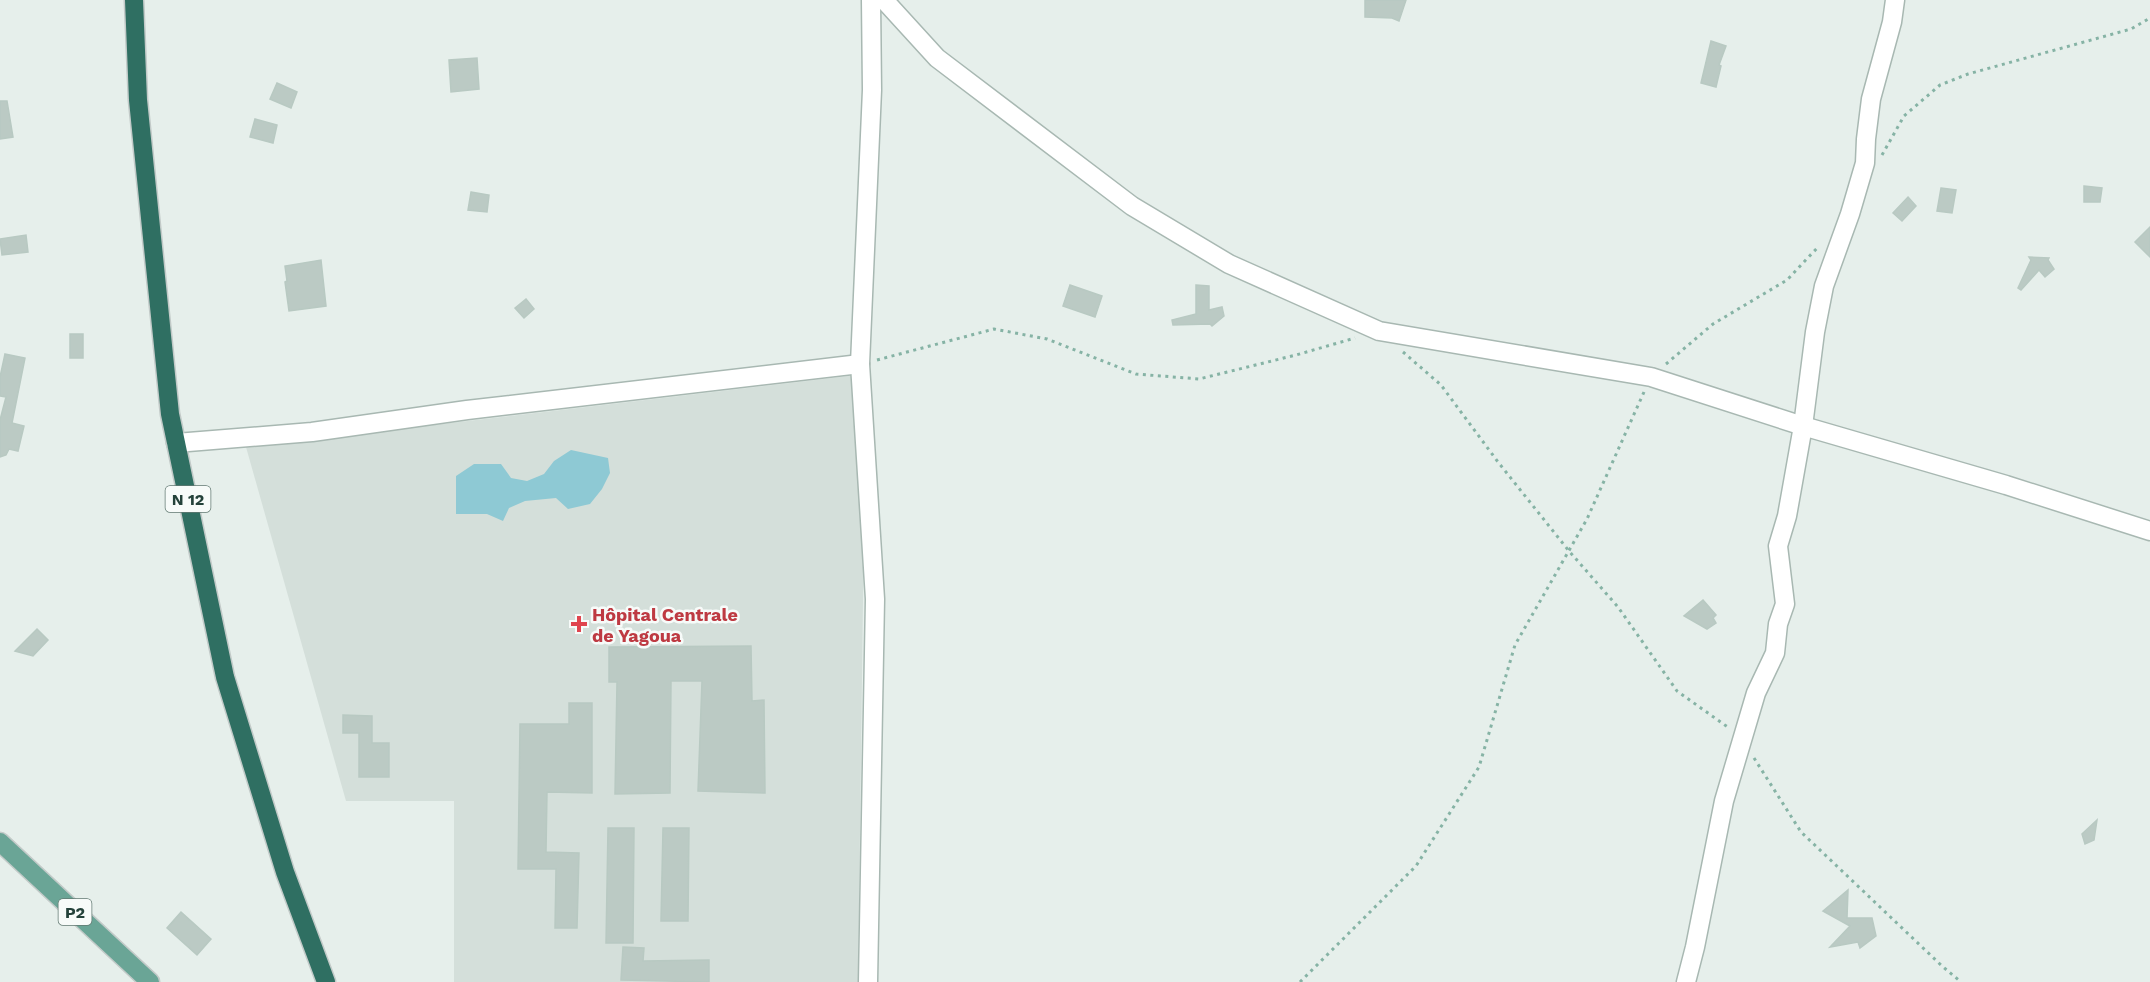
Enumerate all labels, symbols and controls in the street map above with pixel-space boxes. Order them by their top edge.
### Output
road number: N 12 [166,486,210,512]
place label: Hôpital Centrale de Yagoua [592,604,738,646]
marker: Hôpital Centrale de Yagoua [570,615,588,633]
road number: P2 [58,899,92,925]

